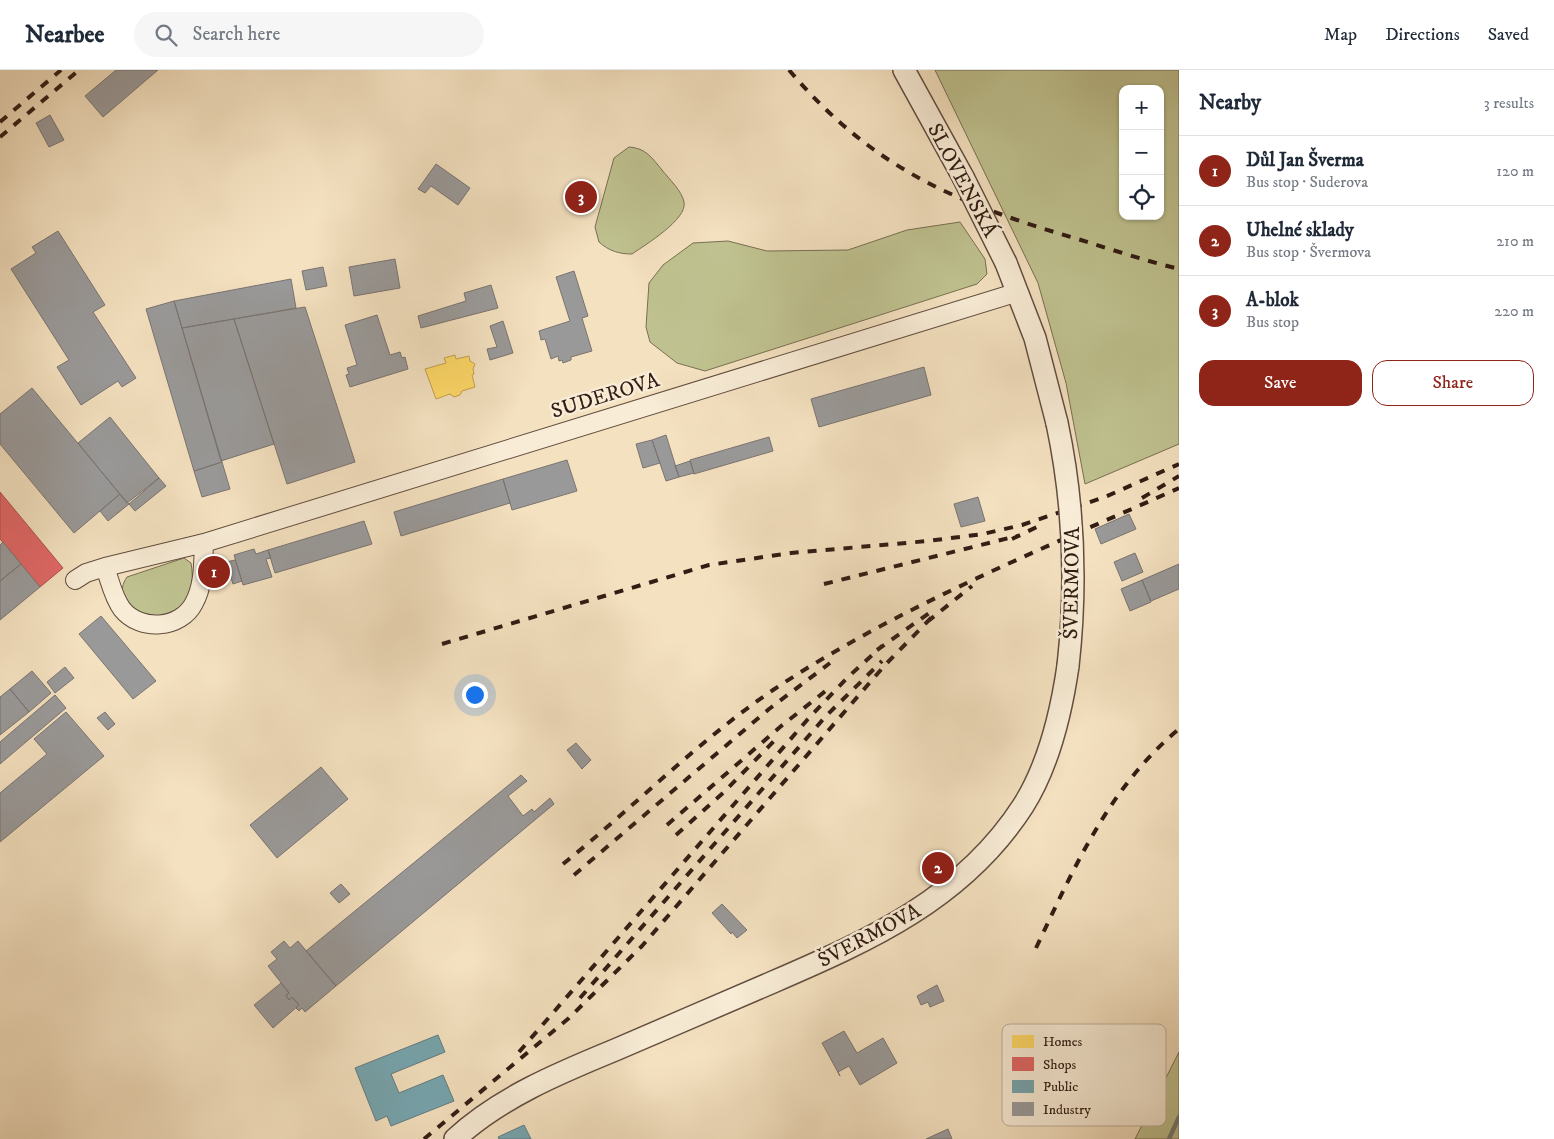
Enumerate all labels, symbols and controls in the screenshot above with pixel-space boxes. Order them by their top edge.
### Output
search box [134,12,484,57]
text: Nearbee [25,20,104,50]
icon: search [152,21,180,49]
text: Search here [192,23,280,46]
text: Map [1324,24,1357,46]
text: Directions [1385,24,1460,46]
text: Saved [1488,24,1529,46]
map controls [1119,85,1164,220]
button: + [1119,85,1164,130]
text: Nearby [1199,90,1261,116]
text: 3 results [1484,93,1534,113]
street label: SLOVENSKÁ [921,118,1005,242]
button: − [1119,130,1164,175]
text: Důl Jan Šverma [1246,149,1364,172]
text: 1 [1212,161,1218,181]
text: 120 m [1496,161,1534,181]
text: Bus stop · Suderova [1246,172,1368,192]
button: locate [1119,175,1164,220]
pin: 3 [565,178,597,216]
text: Uhelné sklady [1246,219,1354,242]
text: 2 [1211,231,1219,251]
text: 210 m [1496,231,1534,251]
text: Bus stop · Švermova [1246,242,1371,262]
text: A-blok [1246,289,1299,312]
text: 3 [1212,301,1218,321]
text: 220 m [1494,301,1534,321]
text: Bus stop [1246,312,1299,332]
button: Save [1199,360,1362,406]
button: Share [1372,360,1534,406]
street label: SUDEROVA [548,367,663,425]
street label: ŠVERMOVA [1056,526,1086,640]
pin: 1 [198,553,230,591]
your location [462,682,488,708]
pin: 2 [922,849,954,887]
street label: ŠVERMOVA [813,896,926,974]
legend [1002,1024,1166,1126]
text: Homes [1043,1033,1083,1051]
text: Shops [1043,1056,1076,1074]
text: Public [1043,1078,1078,1096]
text: Industry [1043,1101,1091,1119]

